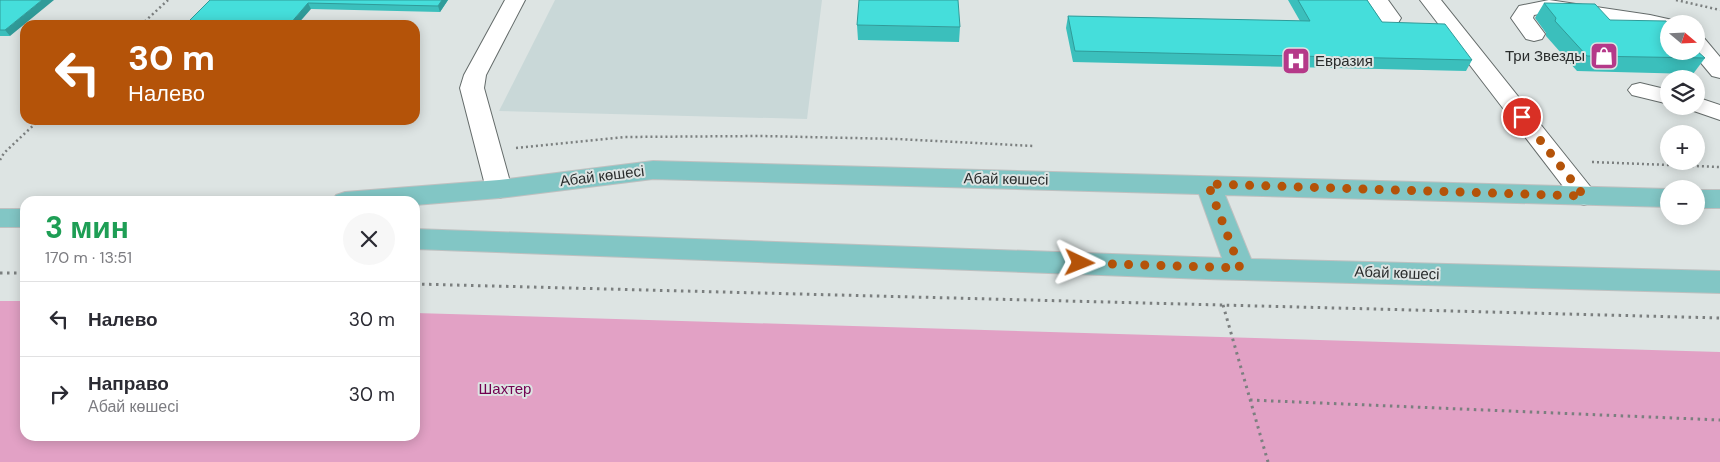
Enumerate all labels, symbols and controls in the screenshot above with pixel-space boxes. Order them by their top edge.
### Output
north arrow [1660,15,1705,60]
map controls [1660,15,1705,225]
text: 30 m [128,35,215,81]
icon: left [45,40,110,105]
shop icon: Три Звезды [1589,41,1619,71]
hospital icon: Евразия [1281,46,1311,76]
place label: Три Звезды [1505,46,1585,66]
place label: Евразия [1315,51,1373,71]
button: layers [1660,70,1705,115]
text: Налево [128,79,205,108]
pin [1501,96,1543,138]
icon: arrive [1508,103,1536,131]
button: + [1660,125,1705,170]
street label: Абай көшесі [559,161,645,191]
street label: Абай көшесі [963,168,1049,190]
button: − [1660,180,1705,225]
text: 3 мин [45,208,129,247]
button: close [343,213,395,265]
position arrow [1053,236,1105,288]
text: 170 m · 13:51 [45,247,132,268]
street label: Абай көшесі [1354,262,1440,284]
icon: left [45,305,73,333]
text: Налево [88,307,158,332]
text: 30 m [349,307,395,332]
text: Направо [88,371,169,396]
park label: Шахтер [479,379,531,399]
icon: right [45,380,73,408]
text: 30 m [349,382,395,407]
text: Абай көшесі [88,396,179,417]

